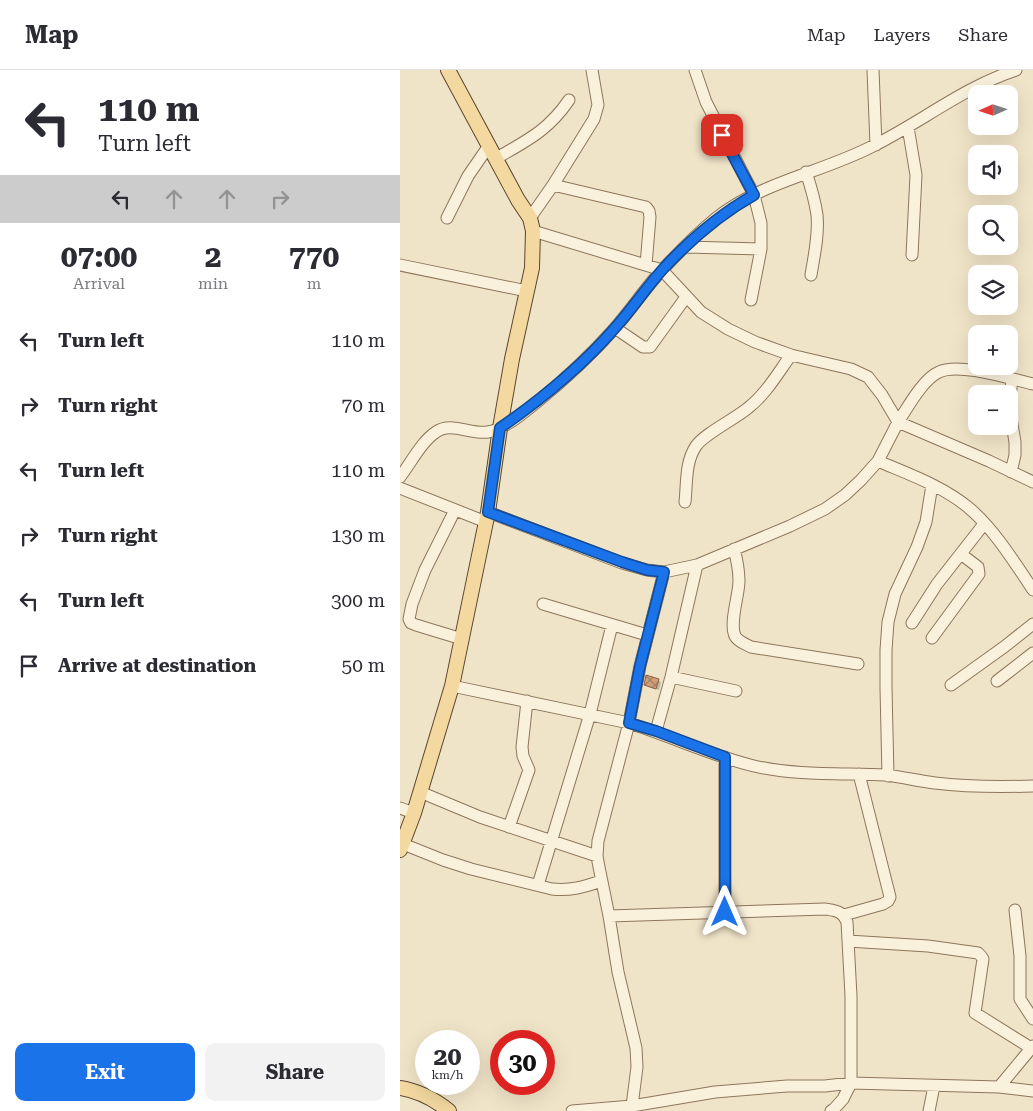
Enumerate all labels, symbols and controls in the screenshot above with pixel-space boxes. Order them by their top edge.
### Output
text: Map [25,21,79,49]
text: Map [807,24,846,45]
text: Layers [874,24,930,45]
text: Share [958,24,1008,45]
north arrow [968,85,1018,135]
map controls [968,85,1018,435]
text: 110 m [98,89,199,130]
icon: left [15,90,80,155]
pin [701,114,743,156]
icon: arrive [708,121,736,149]
text: Turn left [98,131,191,156]
button: sound [968,145,1018,195]
icon: left [107,185,135,213]
icon: ahead [160,185,188,213]
icon: ahead [213,185,241,213]
icon: right [266,185,294,213]
button: search [968,205,1018,255]
text: 07:00 [61,239,137,274]
text: 2 [205,239,221,274]
text: 770 [289,239,339,274]
button: layers [968,265,1018,315]
text: Arrival [73,274,125,293]
text: min [198,274,228,293]
text: m [307,274,321,293]
button: + [968,325,1018,375]
icon: left [15,327,43,355]
text: Turn left [58,329,144,352]
text: 110 m [331,329,385,352]
button: − [968,385,1018,435]
icon: right [15,392,43,420]
text: Turn right [58,394,158,417]
text: 70 m [342,394,385,417]
icon: left [15,457,43,485]
text: Turn left [58,459,144,482]
text: 110 m [331,459,385,482]
icon: right [15,522,43,550]
text: Turn right [58,524,158,547]
text: 130 m [331,524,385,547]
icon: left [15,587,43,615]
text: Turn left [58,589,144,612]
text: 300 m [331,589,385,612]
icon: arrive [15,652,43,680]
text: Arrive at destination [58,654,256,677]
text: 50 m [342,654,385,677]
position arrow [698,885,750,937]
speed limit sign: 30 [490,1030,555,1095]
text: 20 [433,1042,462,1071]
button: Exit [15,1043,195,1101]
button: Share [205,1043,385,1101]
text: km/h [431,1068,464,1082]

